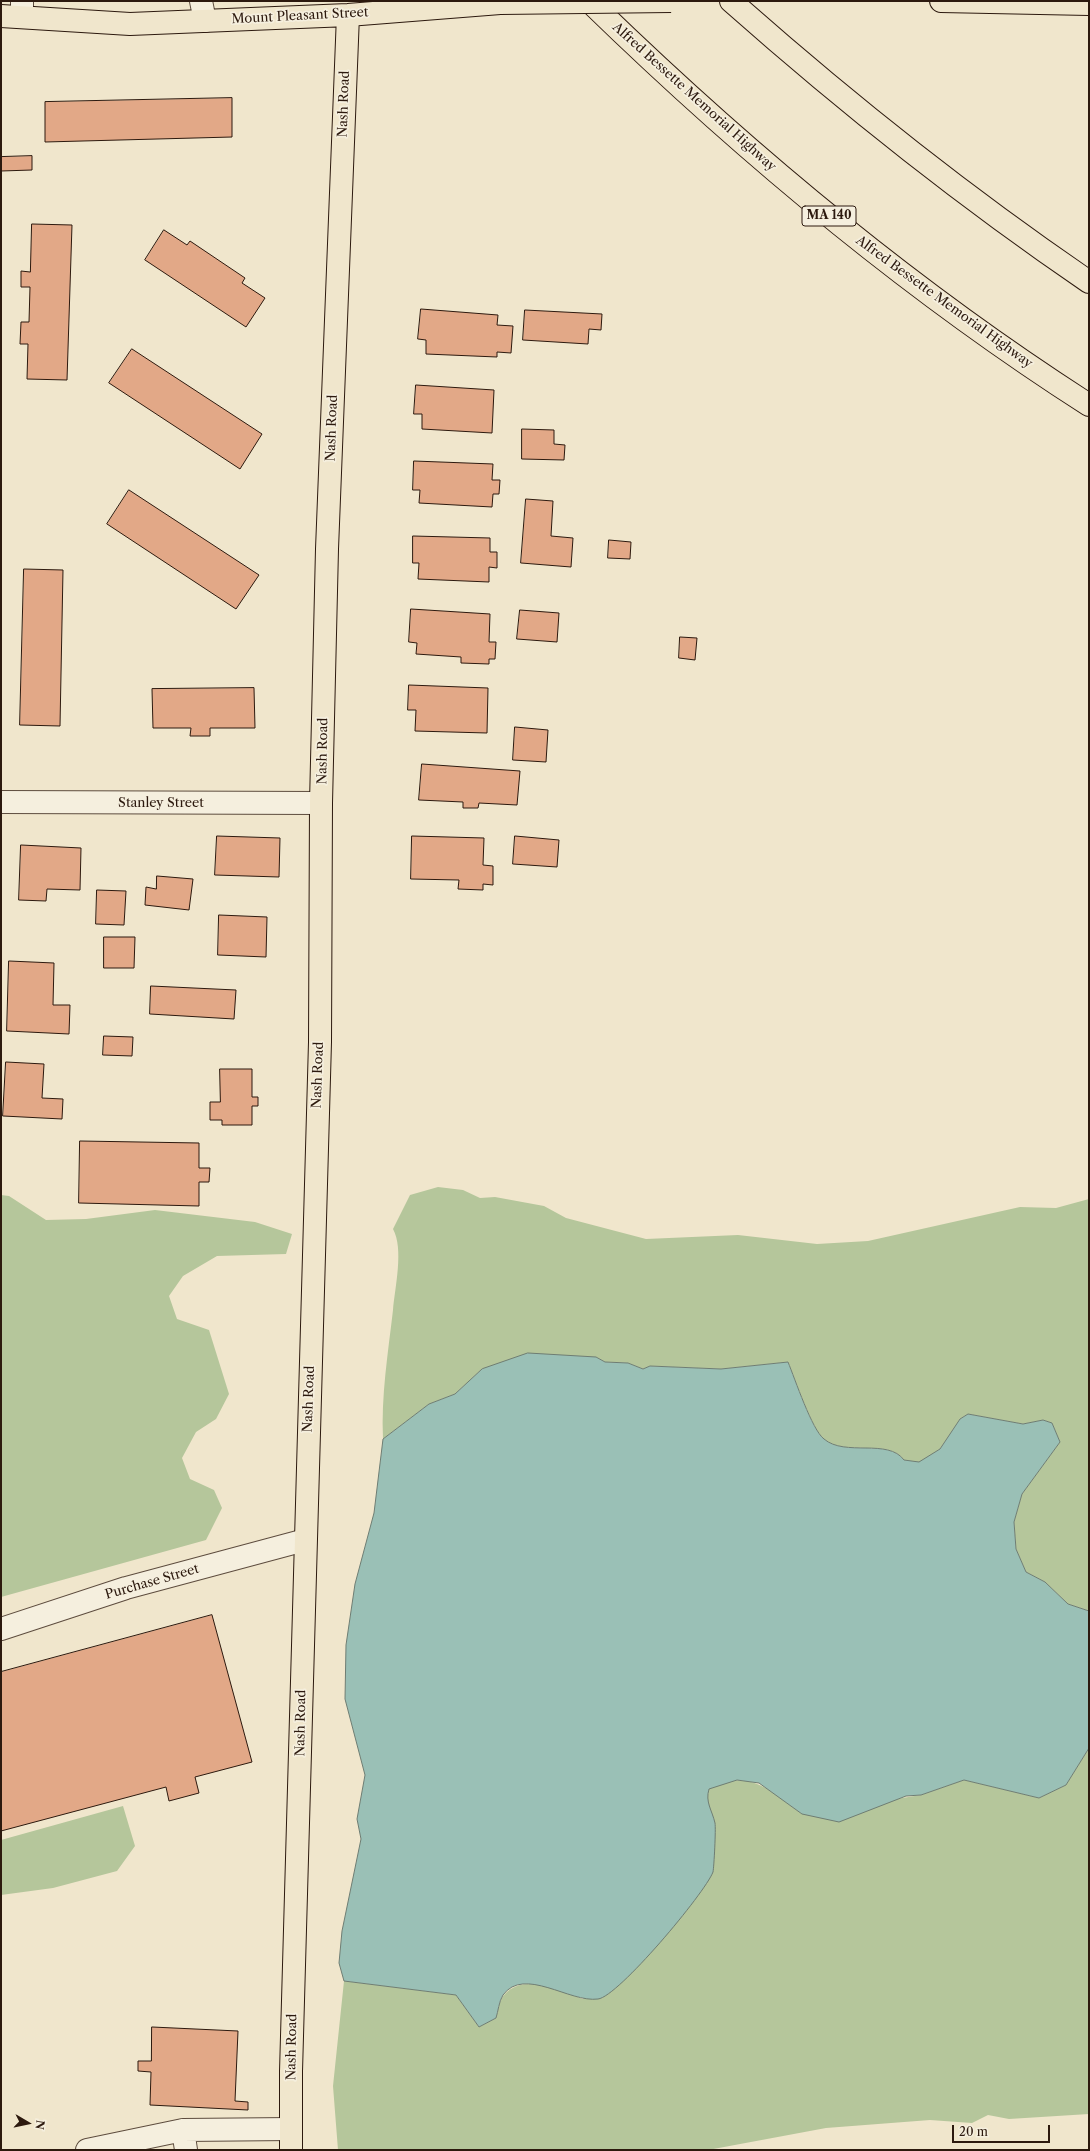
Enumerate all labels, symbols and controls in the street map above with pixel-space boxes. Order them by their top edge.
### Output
street label: Mount Pleasant Street [231,5,369,27]
street label: Alfred Bessette Memorial Highway [609,19,779,175]
street label: Nash Road [335,70,353,138]
road number: MA 140 [802,206,856,226]
street label: Alfred Bessette Memorial Highway [853,233,1035,371]
street label: Nash Road [323,394,341,462]
street label: Nash Road [315,718,331,784]
street label: Stanley Street [118,795,204,811]
street label: Nash Road [309,1041,327,1109]
street label: Nash Road [300,1365,318,1433]
street label: Purchase Street [103,1561,201,1603]
street label: Nash Road [293,1690,309,1756]
street label: Nash Road [284,2014,300,2080]
north arrow [8,2103,48,2143]
scale bar [954,2117,1052,2143]
text: N [32,2119,48,2131]
text: 20 m [959,2124,988,2139]

